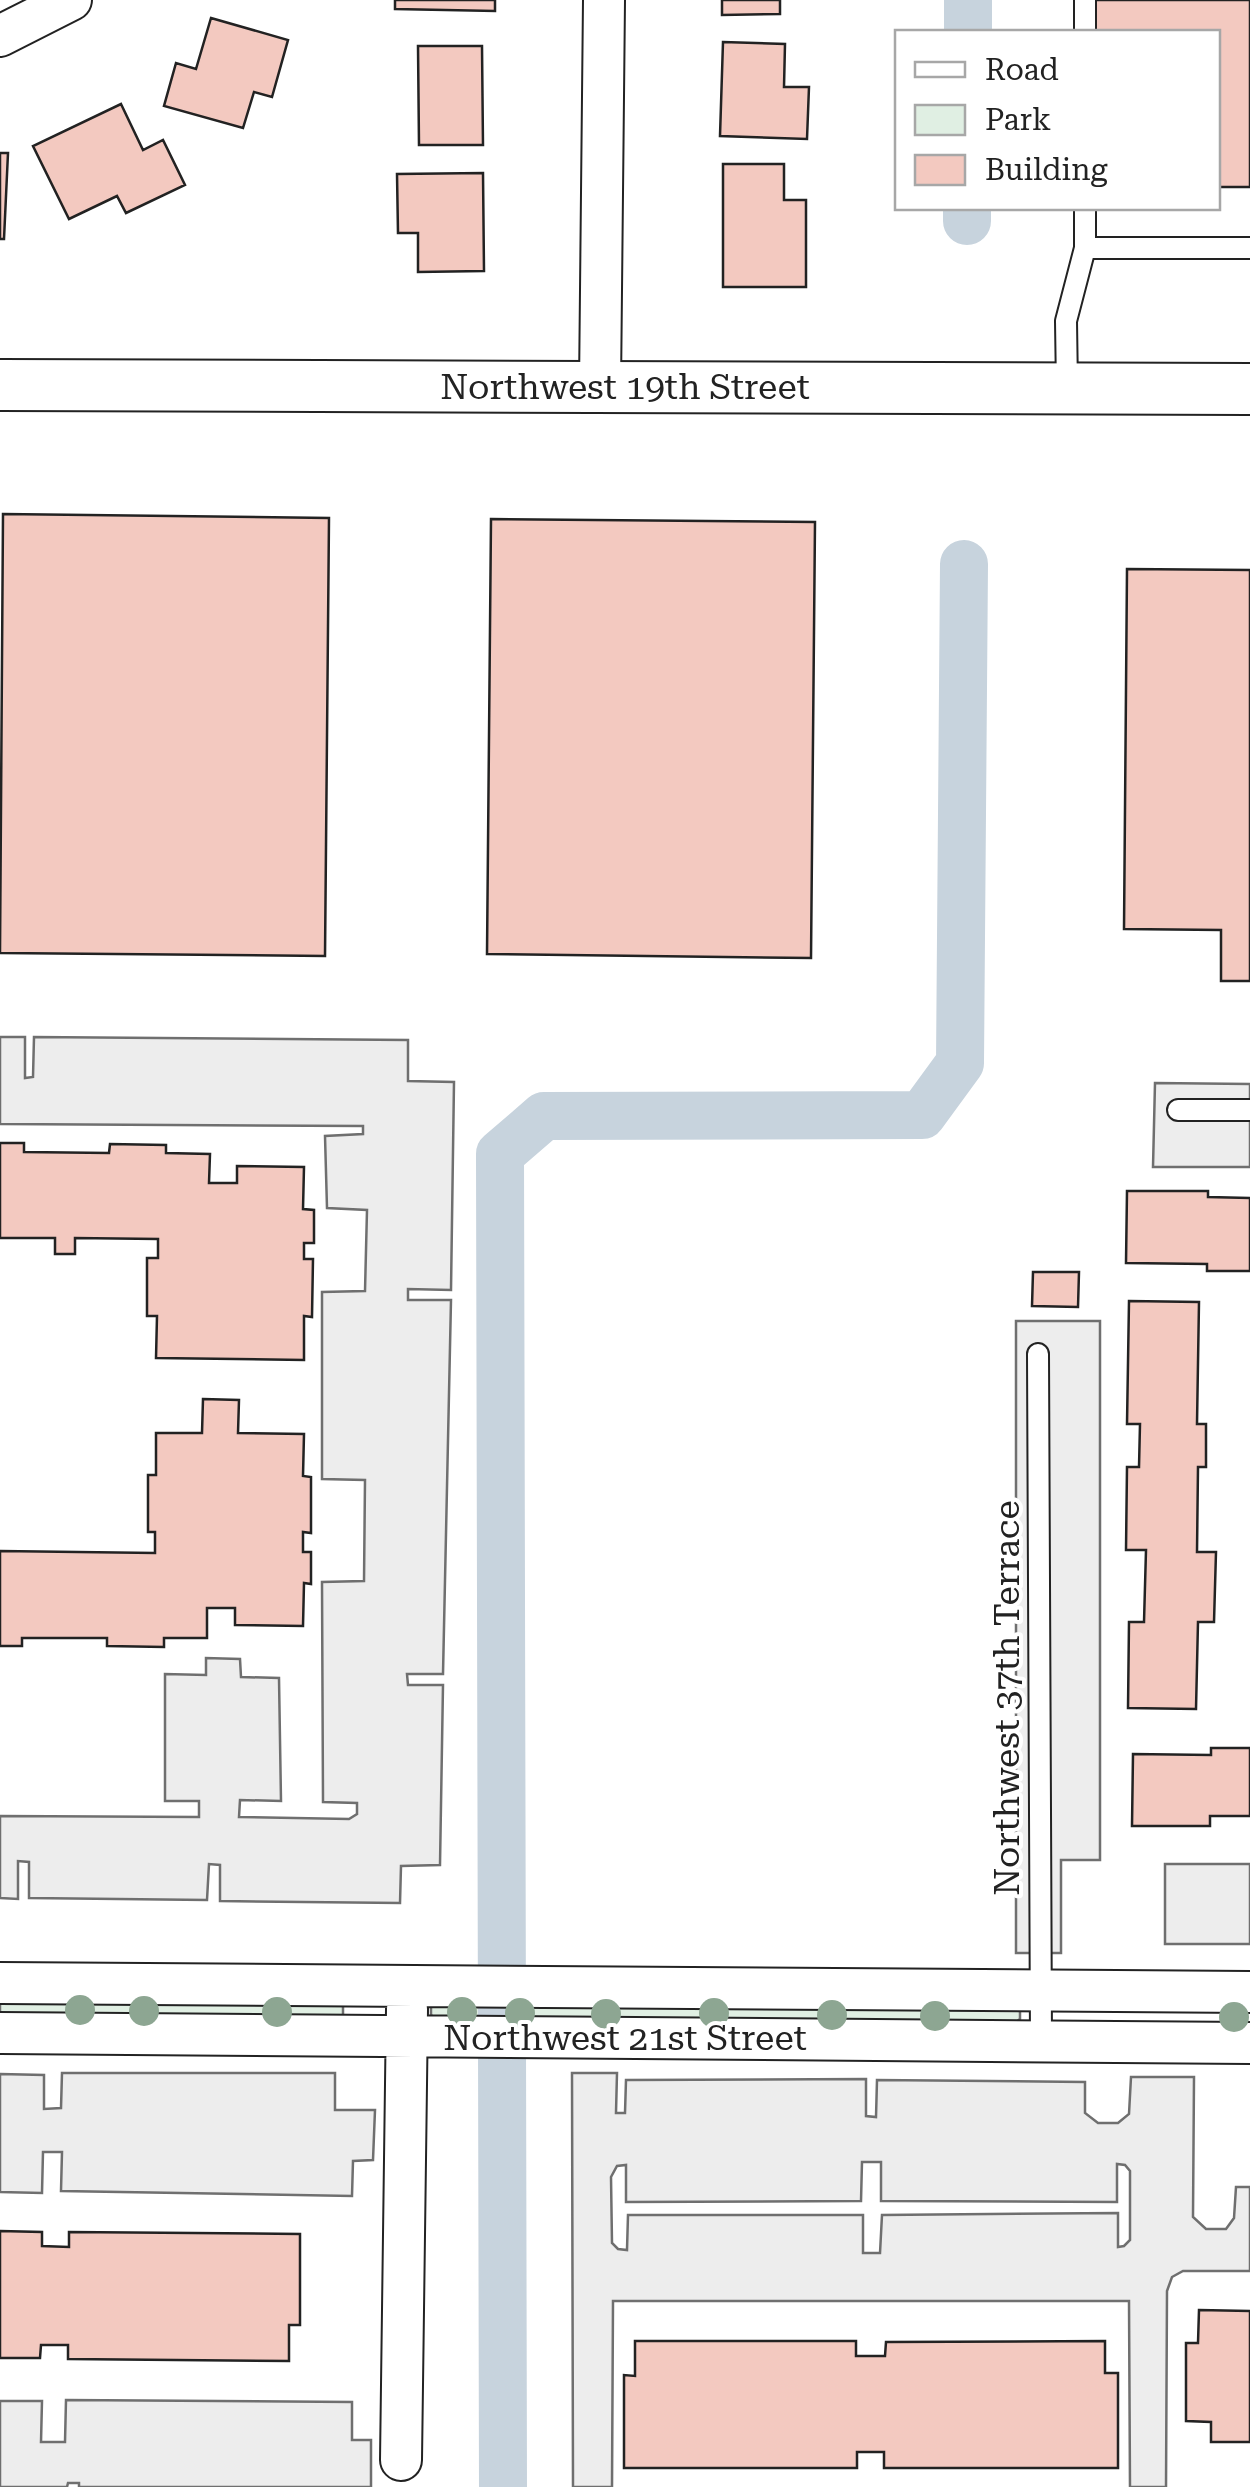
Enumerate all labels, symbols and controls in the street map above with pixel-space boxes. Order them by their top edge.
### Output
legend [895,30,1220,210]
text: Road [985,52,1059,87]
text: Park [985,102,1051,137]
text: Building [985,152,1108,187]
street label: Northwest 19th Street [440,367,810,408]
street label: Northwest 37th Terrace [987,1500,1028,1896]
street label: Northwest 21st Street [443,2018,807,2059]

